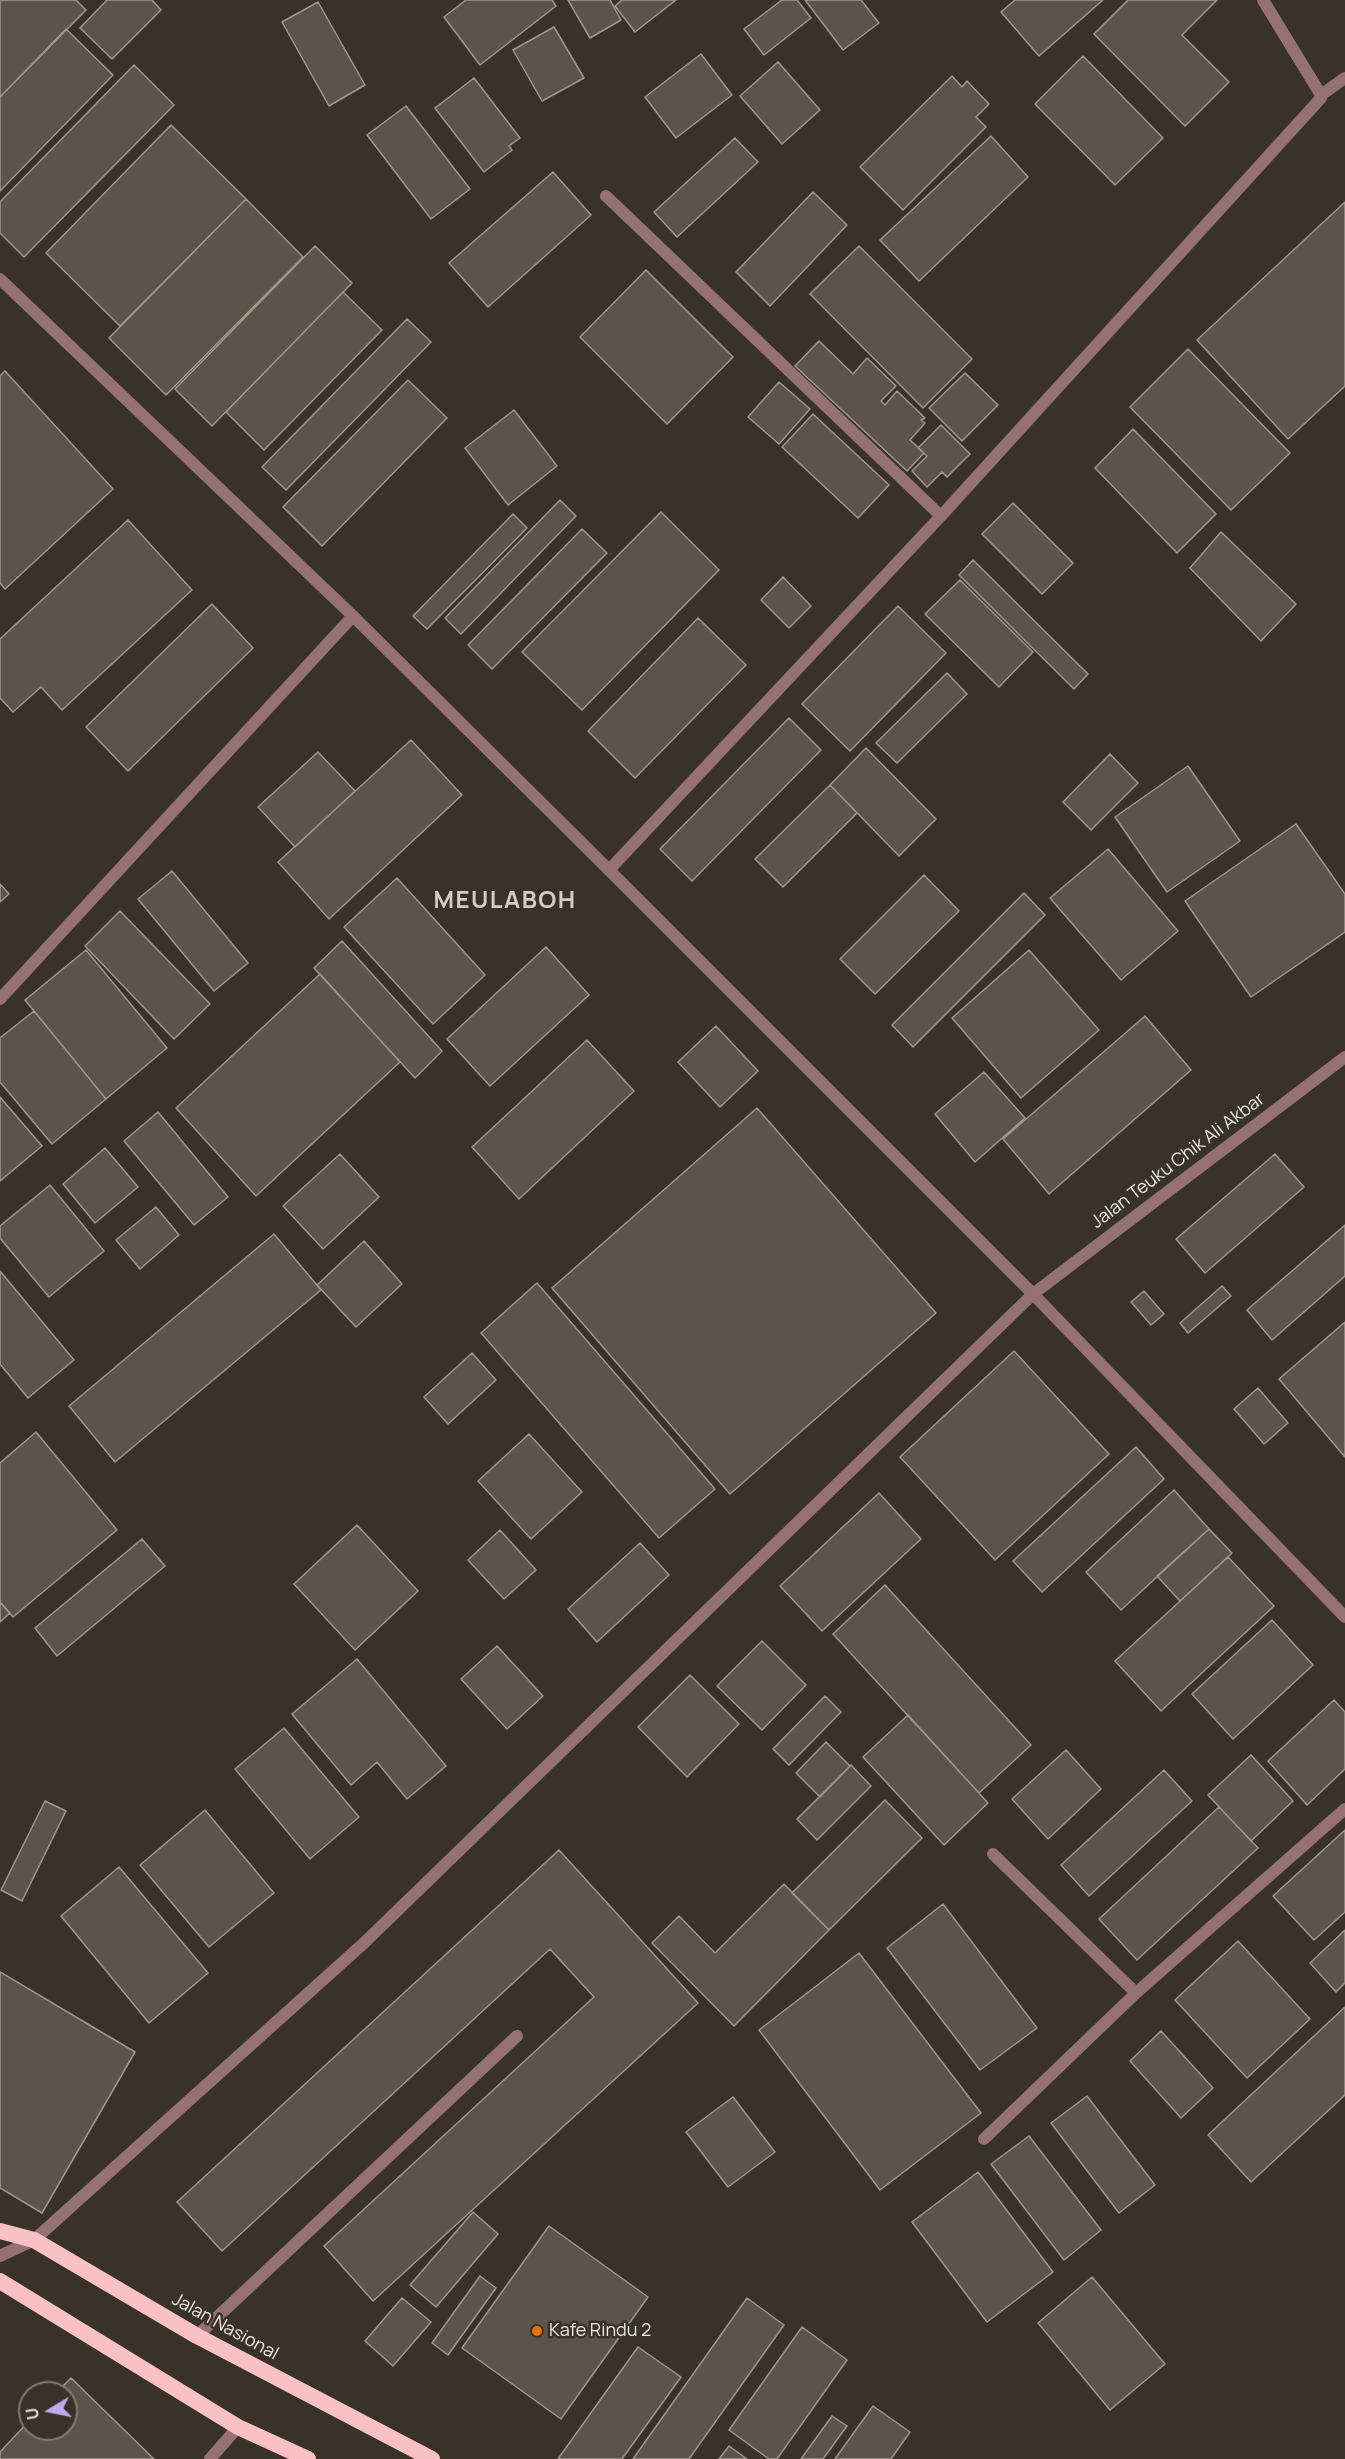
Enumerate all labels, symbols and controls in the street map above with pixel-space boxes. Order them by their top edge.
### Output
district label: MEULABOH [433,887,577,915]
street label: Jalan Teuku Chik Ali Akbar [1087,1089,1269,1233]
street label: Jalan Nasional [168,2289,282,2365]
place label: Kafe Rindu 2 [549,2320,651,2342]
marker: Kafe Rindu 2 [530,2324,544,2338]
north arrow [18,2381,78,2441]
text: U [20,2406,44,2421]

